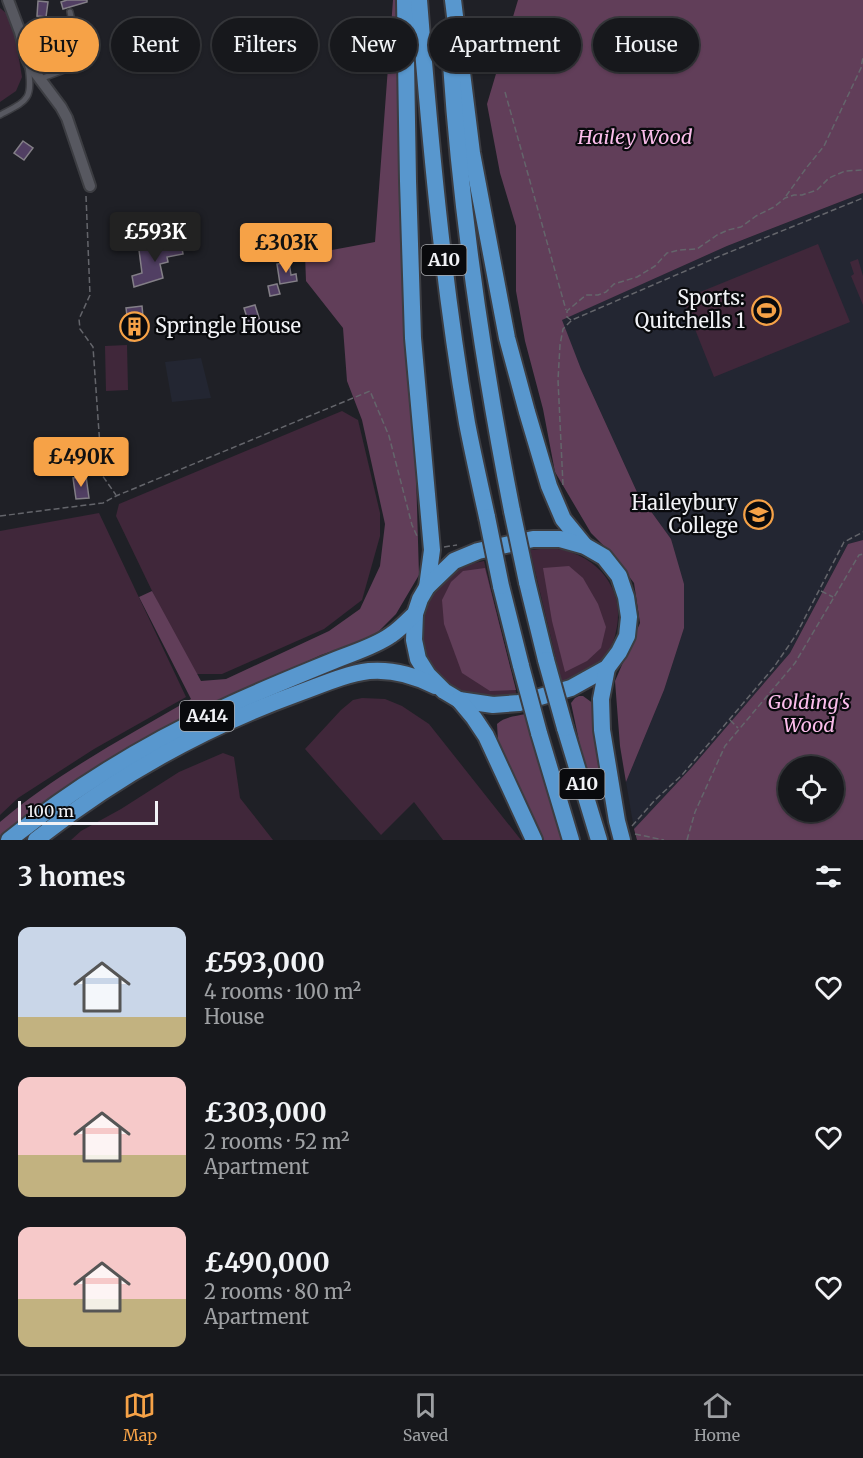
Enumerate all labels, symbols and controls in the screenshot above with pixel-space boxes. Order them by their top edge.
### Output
chip: Buy [18,18,99,72]
chip: Rent [111,18,200,72]
chip: Filters [212,18,318,72]
chip: New [330,18,417,72]
chip: Apartment [429,18,581,72]
chip: House [593,18,699,72]
park label: Hailey Wood [576,124,693,149]
pin: £593K [113,212,197,263]
text: £593K [124,219,186,244]
pin: £303K [244,223,328,274]
text: £303K [254,230,318,255]
road number: A10 [422,245,466,275]
place label: Sports: Quitchells 1 [635,285,745,333]
sports icon: Sports: Quitchells 1 [750,294,782,326]
building icon: Springle House [118,310,150,342]
place label: Springle House [155,313,301,338]
pin: £490K [39,437,123,488]
text: £490K [48,444,114,469]
place label: Haileybury College [631,490,738,538]
school or university icon: Haileybury College [743,499,775,531]
park label: Golding's Wood [768,689,850,737]
road number: A414 [180,701,234,731]
map controls [778,756,844,822]
button: locate [778,756,844,822]
road number: A10 [560,769,604,799]
scale bar [18,798,158,826]
text: 100 m [27,801,74,821]
text: 3 homes [18,860,126,893]
icon: filters [812,860,845,893]
text: £593,000 [204,946,325,979]
icon: home [66,951,138,1023]
icon: heart [812,971,845,1004]
text: 4 rooms · 100 m² [204,979,361,1004]
text: House [204,1004,264,1029]
text: £303,000 [204,1096,327,1129]
icon: home [66,1101,138,1173]
icon: heart [812,1121,845,1154]
text: 2 rooms · 52 m² [204,1129,349,1154]
text: Apartment [204,1154,309,1179]
text: £490,000 [204,1246,330,1279]
icon: home [66,1251,138,1323]
icon: heart [812,1271,845,1304]
text: 2 rooms · 80 m² [204,1279,351,1304]
text: Apartment [204,1304,309,1329]
tab: Map [123,1389,157,1445]
tab: Saved [403,1389,448,1445]
tab: Home [694,1389,740,1445]

